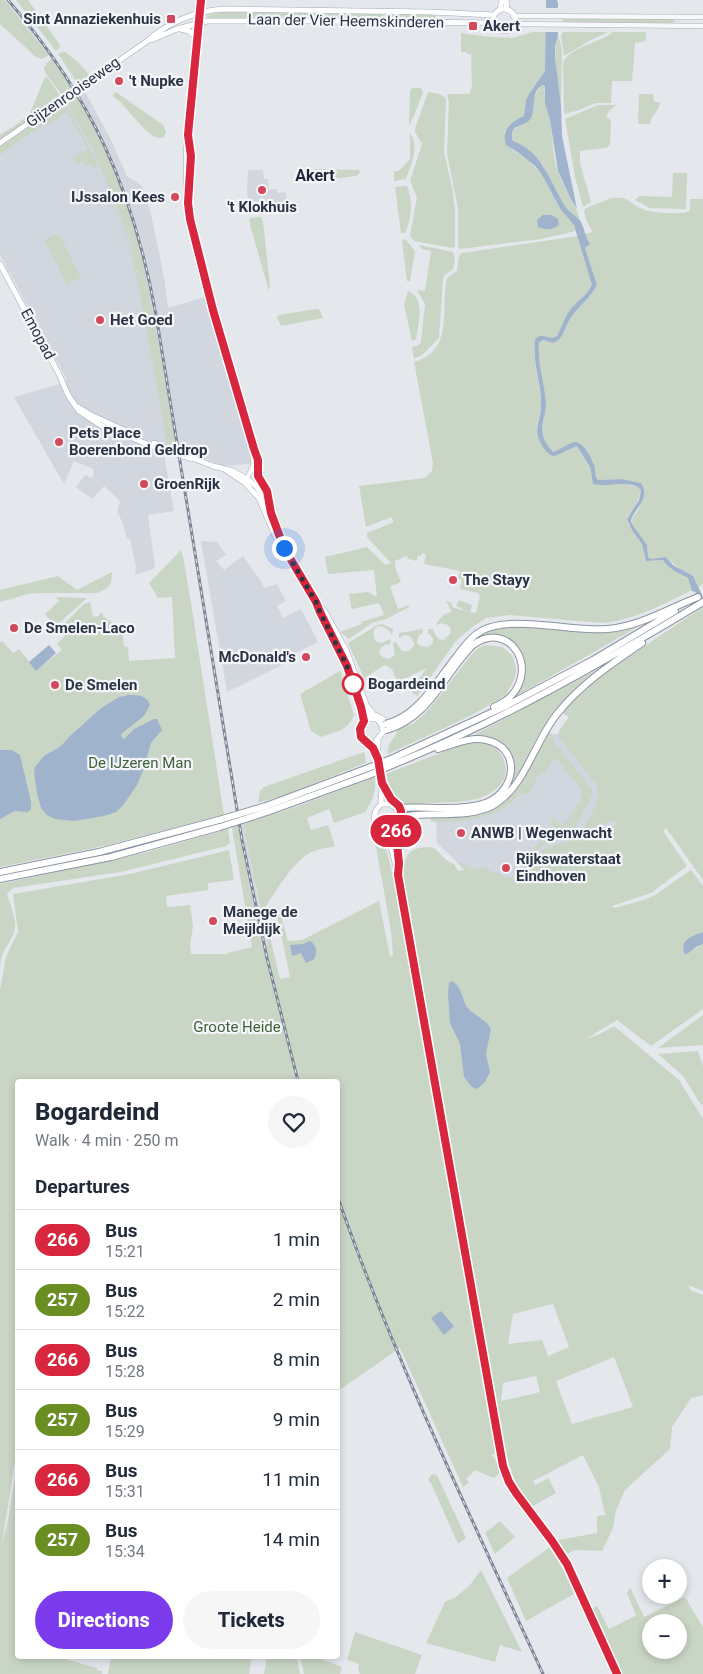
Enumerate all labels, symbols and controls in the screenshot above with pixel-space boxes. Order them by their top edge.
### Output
place label: Sint Annaziekenhuis [23,10,161,28]
street label: Laan der Vier Heemskinderen [248,10,444,32]
marker: Sint Annaziekenhuis [165,13,177,25]
place label: Akert [483,17,520,35]
marker: Akert [467,20,479,32]
street label: Gijzenrooiseweg [23,53,123,131]
place label: 't Nupke [129,72,184,90]
marker: 't Nupke [113,75,125,87]
district label: Akert [295,166,335,185]
marker: 't Klokhuis [256,184,268,196]
place label: IJssalon Kees [71,188,165,206]
marker: IJssalon Kees [169,191,181,203]
place label: 't Klokhuis [227,198,297,216]
street label: Emopad [17,305,59,363]
place label: Het Goed [110,311,173,329]
marker: Het Goed [94,314,106,326]
place label: Pets Place Boerenbond Geldrop [69,424,207,459]
marker: Pets Place Boerenbond Geldrop [53,436,65,448]
place label: GroenRijk [154,475,221,493]
marker: GroenRijk [138,478,150,490]
your location [272,536,297,561]
place label: The Stayy [463,571,530,589]
marker: The Stayy [447,574,459,586]
place label: De Smelen-Laco [24,619,135,637]
marker: De Smelen-Laco [8,622,20,634]
place label: McDonald's [219,648,296,666]
marker: McDonald's [300,651,312,663]
marker: Bogardeind [342,673,364,695]
place label: Bogardeind [368,675,445,693]
place label: De Smelen [65,676,137,694]
marker: De Smelen [49,679,61,691]
park label: De IJzeren Man [88,754,192,772]
line badge: 266 [367,815,425,847]
text: 266 [381,820,411,841]
place label: ANWB | Wegenwacht [471,824,612,842]
marker: ANWB | Wegenwacht [455,827,467,839]
place label: Rijkswaterstaat Eindhoven [516,850,621,885]
marker: Rijkswaterstaat Eindhoven [500,862,512,874]
place label: Manege de Meijldijk [223,903,298,938]
marker: Manege de Meijldijk [207,915,219,927]
park label: Groote Heide [193,1018,281,1036]
button: heart [268,1096,320,1148]
text: Bogardeind [35,1098,159,1126]
text: Walk · 4 min · 250 m [35,1131,179,1150]
text: Departures [35,1175,130,1198]
text: Bus [105,1219,138,1242]
text: 1 min [273,1228,320,1251]
text: 266 [47,1229,78,1250]
text: 15:21 [105,1242,145,1261]
text: Bus [105,1279,138,1302]
text: 2 min [273,1288,320,1311]
text: 257 [47,1289,78,1310]
text: 15:22 [105,1302,145,1321]
text: Bus [105,1339,138,1362]
text: 8 min [273,1348,320,1371]
text: 266 [47,1349,78,1370]
text: 15:28 [105,1362,145,1381]
text: Bus [105,1399,138,1422]
text: 9 min [273,1408,320,1431]
text: 257 [47,1409,78,1430]
text: 15:29 [105,1422,145,1441]
text: Bus [105,1459,138,1482]
text: 11 min [262,1468,320,1491]
text: 266 [47,1469,78,1490]
text: 15:31 [105,1482,145,1501]
text: Bus [105,1519,138,1542]
text: 14 min [262,1528,320,1551]
text: 257 [47,1529,78,1550]
text: 15:34 [105,1542,145,1561]
map controls [642,1559,687,1659]
button: + [642,1559,687,1604]
button: Directions [35,1591,173,1649]
button: Tickets [183,1591,320,1649]
button: − [642,1614,687,1659]

